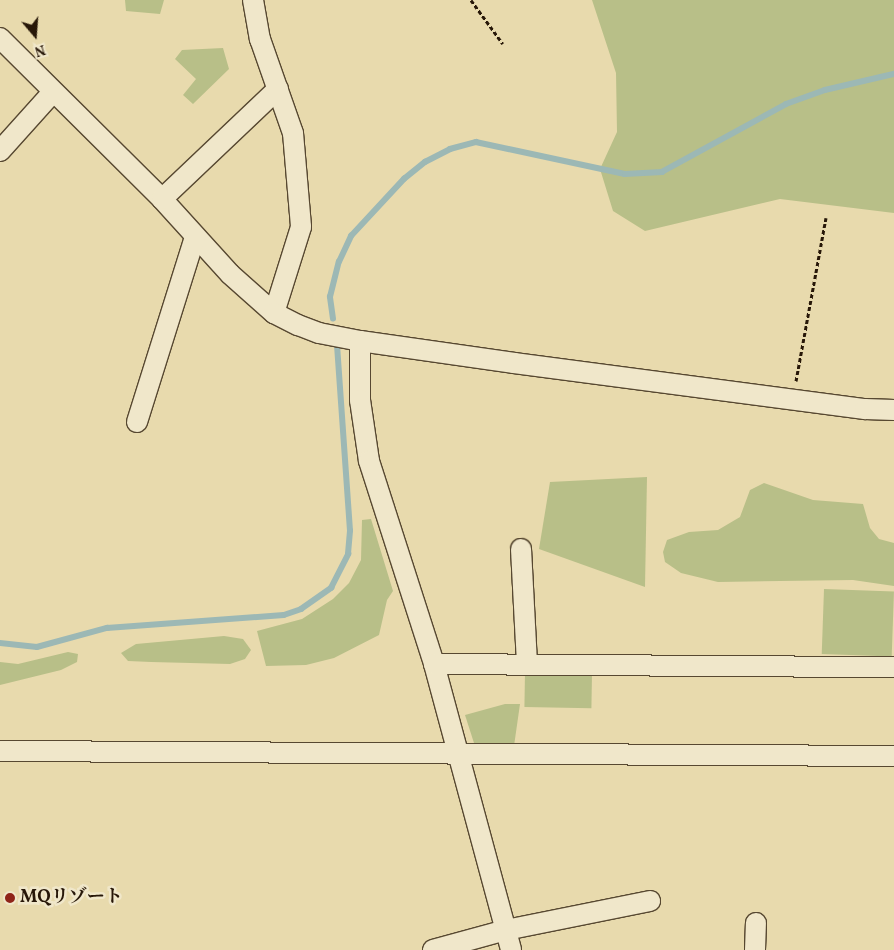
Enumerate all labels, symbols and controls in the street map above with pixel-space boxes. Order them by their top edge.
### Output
north arrow [10,10,60,60]
text: N [32,39,48,60]
place label: MQリゾート [20,887,123,909]
marker: MQリゾート [4,892,16,904]

